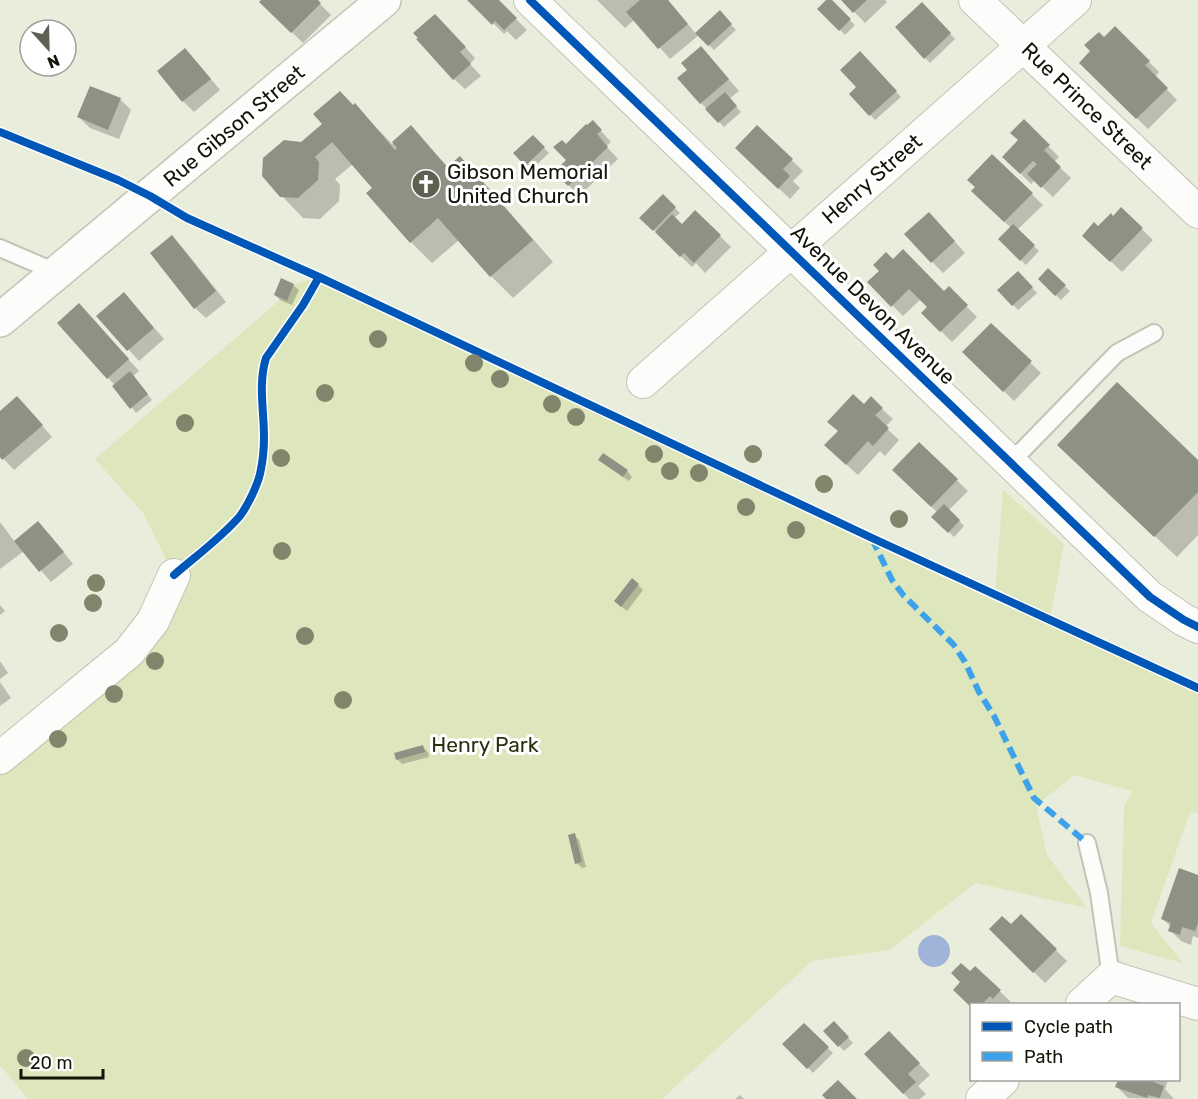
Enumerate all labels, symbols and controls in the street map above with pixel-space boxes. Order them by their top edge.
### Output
north arrow [18,18,78,78]
street label: Rue Prince Street [1017,37,1158,174]
text: N [45,50,62,72]
street label: Rue Gibson Street [158,59,309,192]
street label: Henry Street [817,128,927,229]
place label: Gibson Memorial United Church [447,159,608,208]
church icon: Gibson Memorial United Church [410,168,442,200]
street label: Avenue Devon Avenue [786,220,961,390]
park label: Henry Park [431,732,539,757]
legend [970,1003,1180,1081]
text: Cycle path [1024,1016,1113,1038]
scale bar [21,1042,104,1080]
text: Path [1024,1046,1063,1068]
text: 20 m [30,1052,72,1074]

